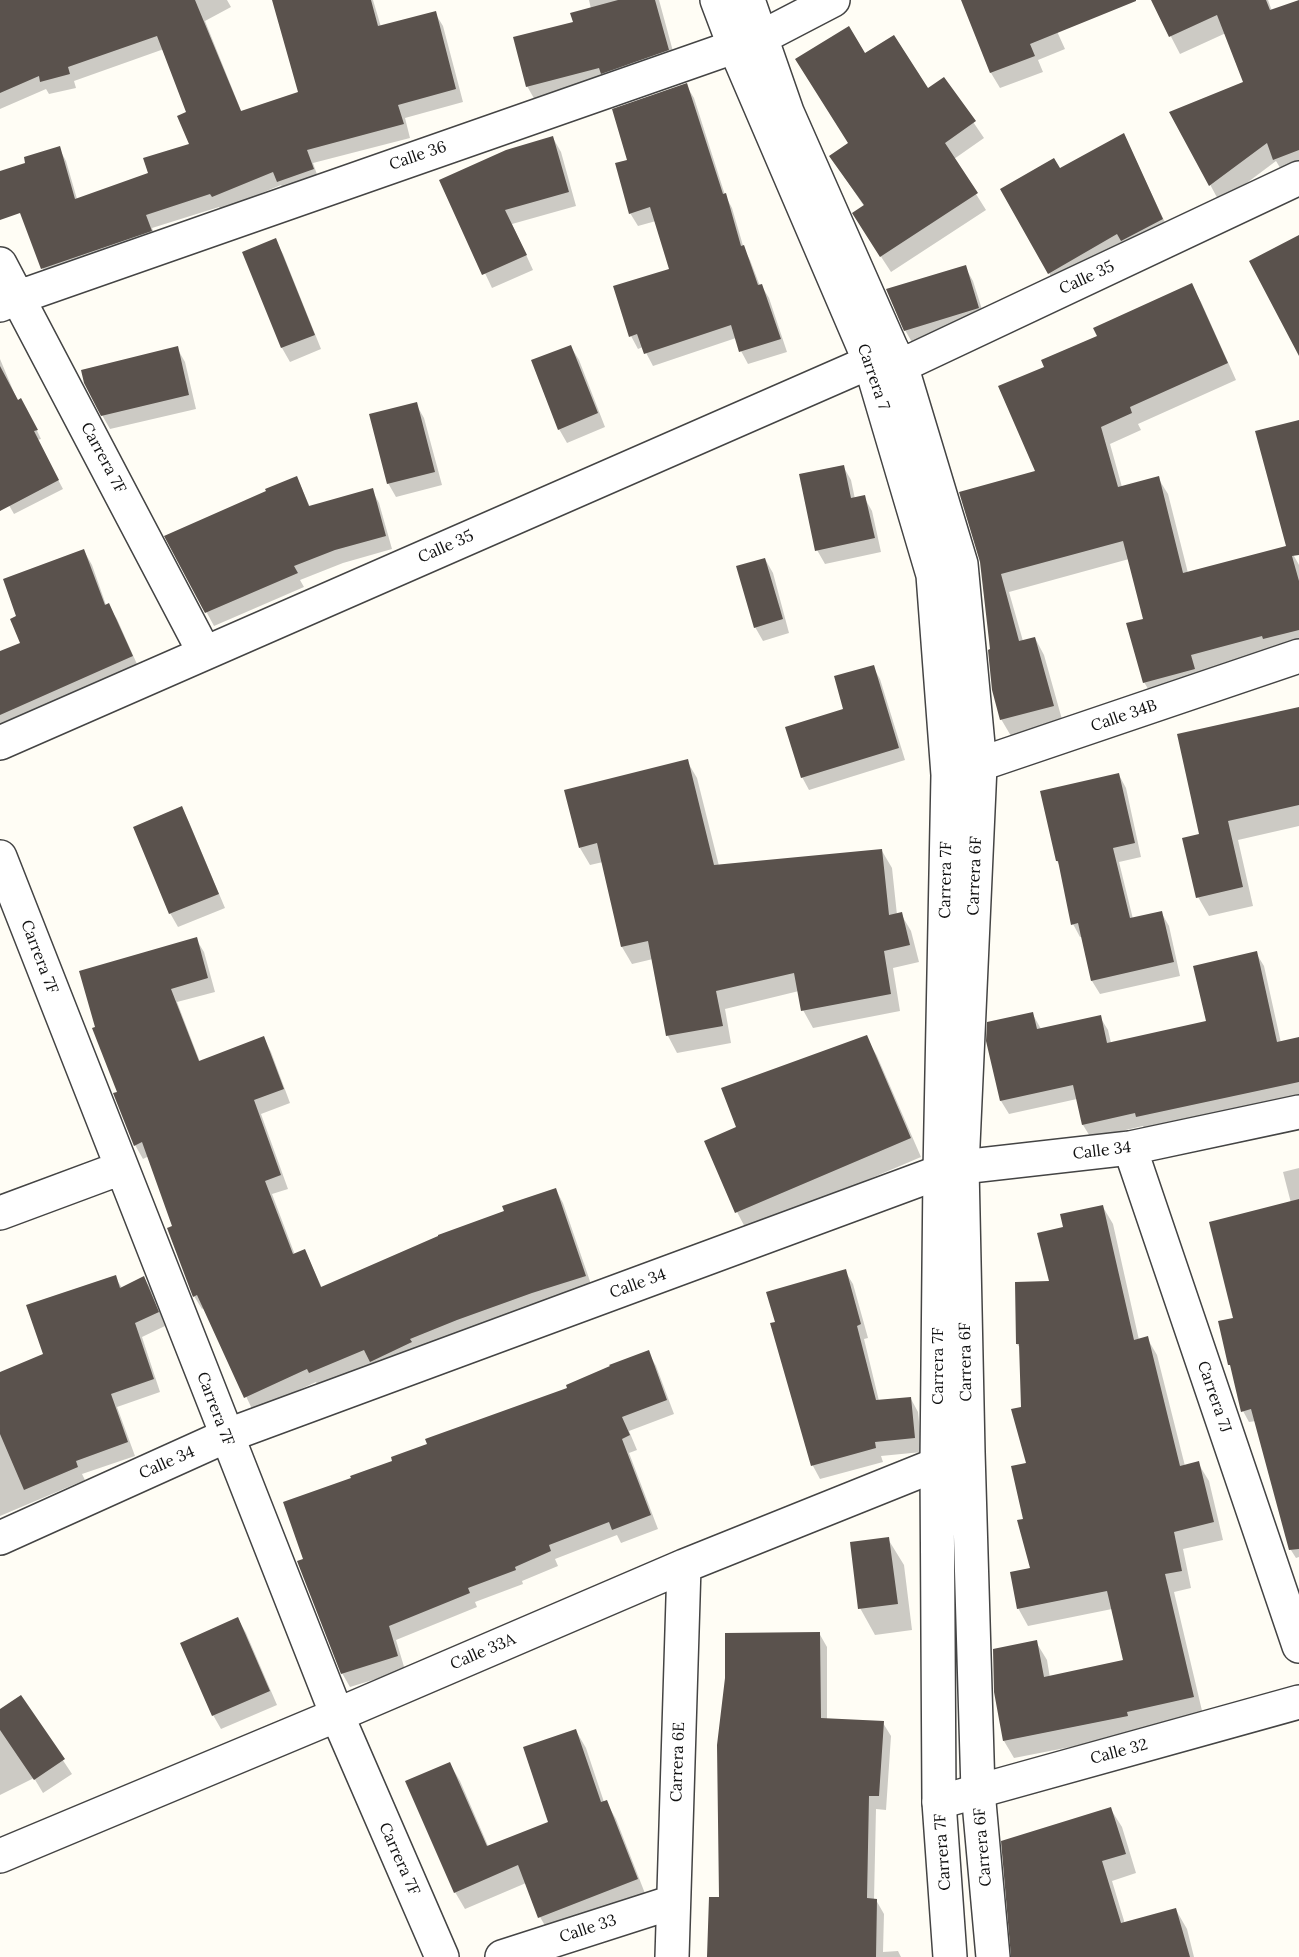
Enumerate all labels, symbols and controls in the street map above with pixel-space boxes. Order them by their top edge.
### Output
street label: Calle 36 [387,137,449,175]
street label: Calle 35 [1056,257,1118,299]
street label: Carrera 7 [853,341,893,413]
street label: Carrera 7F [76,419,130,497]
street label: Calle 35 [415,526,477,568]
street label: Calle 34B [1088,696,1160,736]
street label: Carrera 6F [964,836,986,916]
street label: Carrera 7F [936,841,956,919]
street label: Carrera 7F [16,917,62,997]
street label: Calle 34 [1072,1138,1132,1164]
street label: Calle 34 [607,1265,669,1303]
street label: Carrera 6F [956,1322,976,1402]
street label: Carrera 7F [928,1327,948,1405]
street label: Carrera 7J [1193,1359,1235,1435]
street label: Carrera 7F [192,1369,238,1449]
street label: Calle 34 [136,1442,198,1484]
street label: Calle 33A [448,1630,518,1674]
street label: Carrera 6E [667,1722,689,1802]
street label: Calle 32 [1088,1735,1150,1769]
street label: Carrera 6F [970,1807,996,1887]
street label: Carrera 7F [931,1813,955,1891]
street label: Carrera 7F [375,1820,423,1898]
street label: Calle 33 [557,1911,619,1947]

